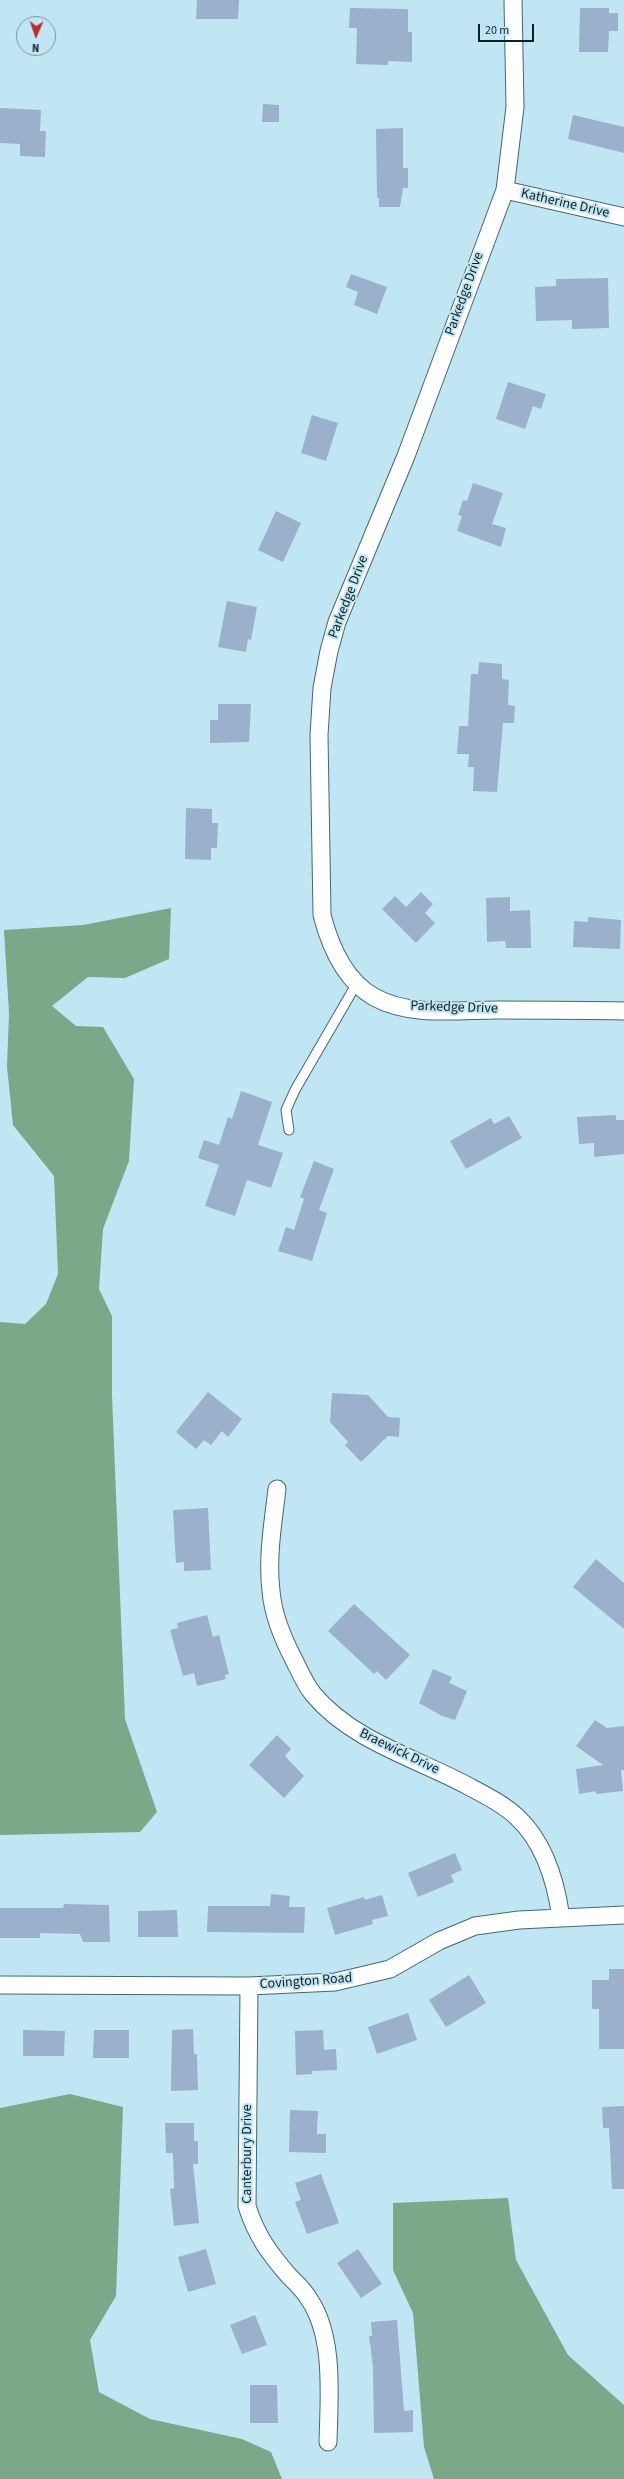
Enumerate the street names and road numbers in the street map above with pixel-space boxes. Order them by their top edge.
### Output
street label: Katherine Drive [519,186,611,222]
street label: Parkedge Drive [442,250,488,338]
street label: Parkedge Drive [325,553,373,641]
street label: Parkedge Drive [410,998,498,1018]
street label: Braewick Drive [356,1725,442,1779]
street label: Covington Road [259,1970,353,1994]
street label: Canterbury Drive [240,2104,256,2204]

